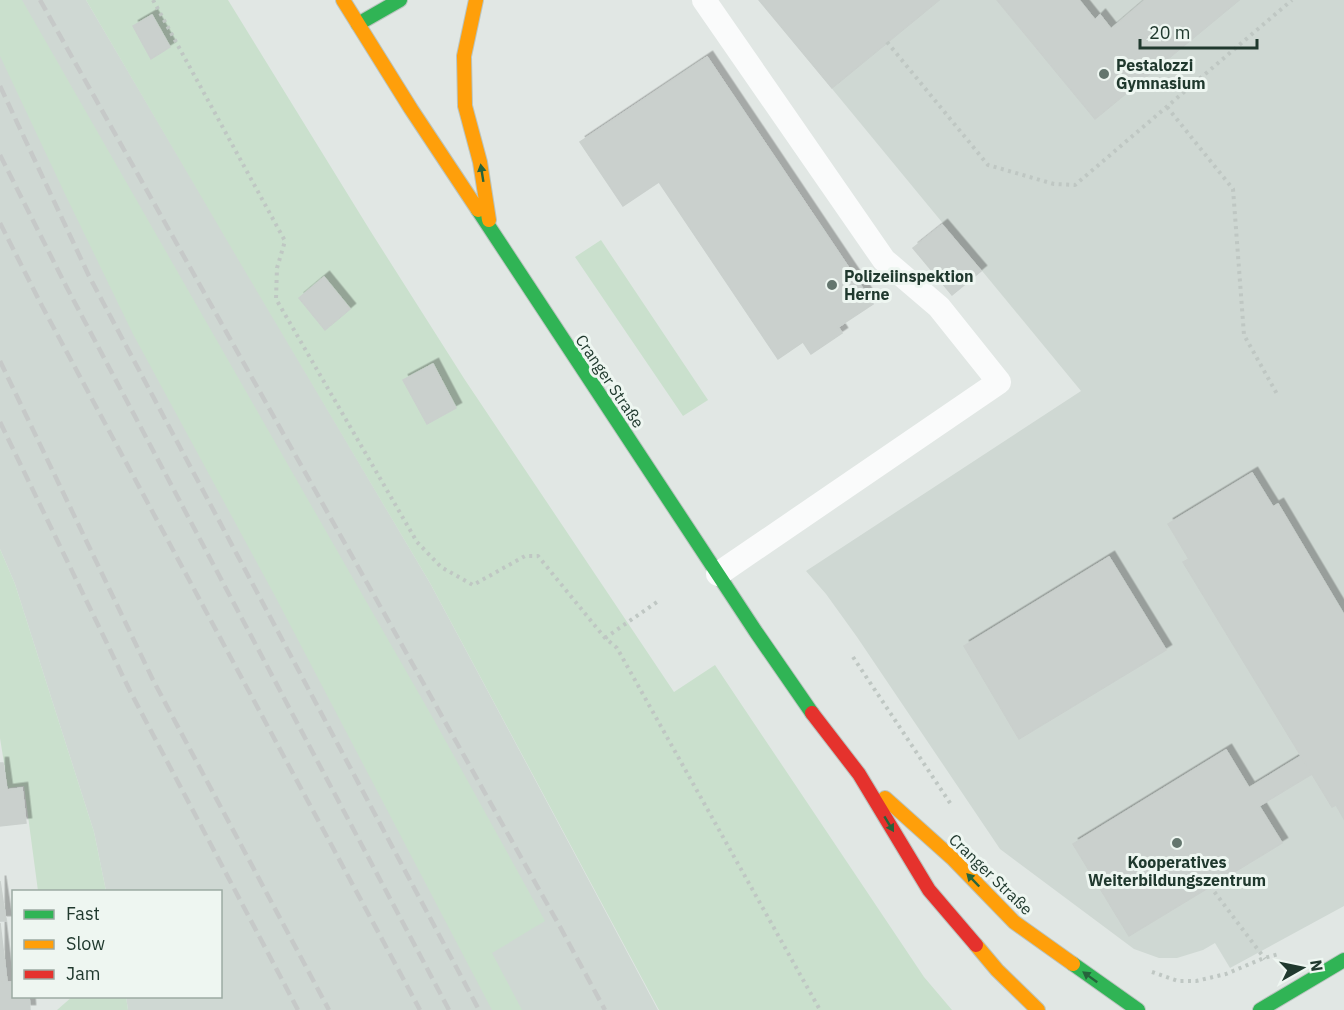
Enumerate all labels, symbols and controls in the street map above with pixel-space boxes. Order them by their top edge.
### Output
scale bar [1140,12,1257,50]
text: 20 m [1149,21,1191,44]
place label: Pestalozzi Gymnasium [1116,55,1205,93]
marker: Pestalozzi Gymnasium [1097,67,1111,81]
one-way arrow [477,163,486,182]
place label: Polizeiinspektion Herne [844,266,974,304]
marker: Polizeiinspektion Herne [825,278,839,292]
street label: Cranger Straße [571,330,649,432]
one-way arrow [884,816,894,833]
street label: Cranger Straße [945,829,1037,919]
marker: Kooperatives Weiterbildungszentrum [1170,836,1184,850]
place label: Kooperatives Weiterbildungszentrum [1088,852,1266,890]
one-way arrow [967,873,981,887]
legend [12,890,222,998]
text: Fast [66,902,100,925]
text: Slow [66,932,105,955]
north arrow [1272,938,1332,998]
text: N [1306,958,1328,973]
text: Jam [66,962,101,985]
one-way arrow [1082,971,1097,983]

